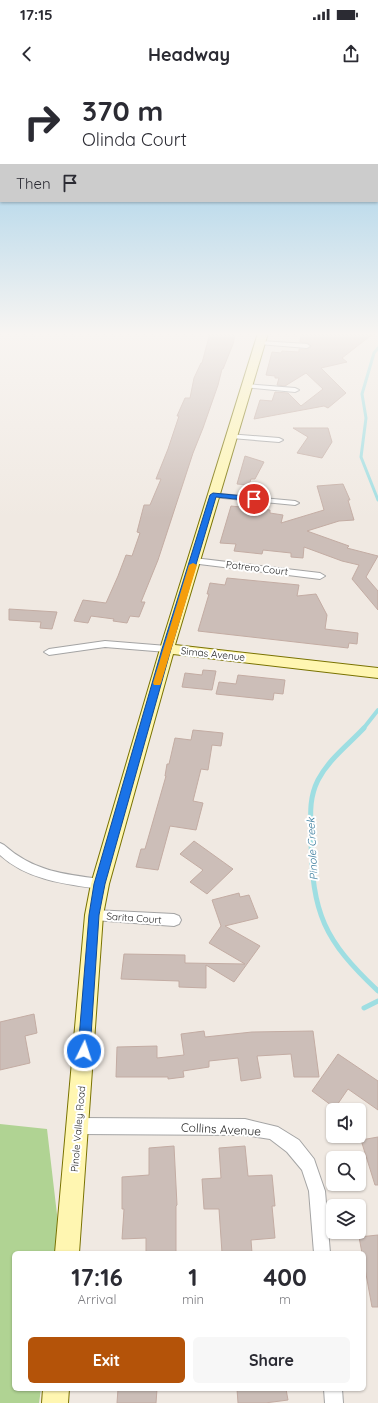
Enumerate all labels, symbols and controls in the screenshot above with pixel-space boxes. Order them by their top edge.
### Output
text: 17:15 [20,5,53,24]
icon: back [16,43,38,65]
text: Headway [148,43,230,66]
icon: share [340,43,362,65]
text: 370 m [82,93,163,128]
icon: right [16,96,68,148]
text: Olinda Court [82,128,187,151]
icon: arrive [59,172,81,194]
text: Then [16,174,51,193]
pin [237,482,271,516]
icon: arrive [243,488,265,510]
street label: Potrero Court [225,558,289,578]
street label: Simas Avenue [180,644,246,664]
water label: Pinole Creek [303,816,321,881]
street label: Sarita Court [106,910,163,926]
position arrow [63,1030,105,1072]
street label: Pinole Valley Road [68,1085,88,1173]
map controls [326,1103,366,1239]
button: sound [326,1103,366,1143]
street label: Collins Avenue [181,1119,262,1139]
button: search [326,1151,366,1191]
button: layers [326,1199,366,1239]
text: 17:16 [71,1262,123,1292]
text: 1 [188,1262,198,1292]
text: 400 [263,1262,307,1292]
text: Arrival [78,1291,116,1307]
text: min [182,1291,204,1307]
text: m [279,1291,291,1307]
button: Exit [28,1337,185,1383]
button: Share [193,1337,350,1383]

